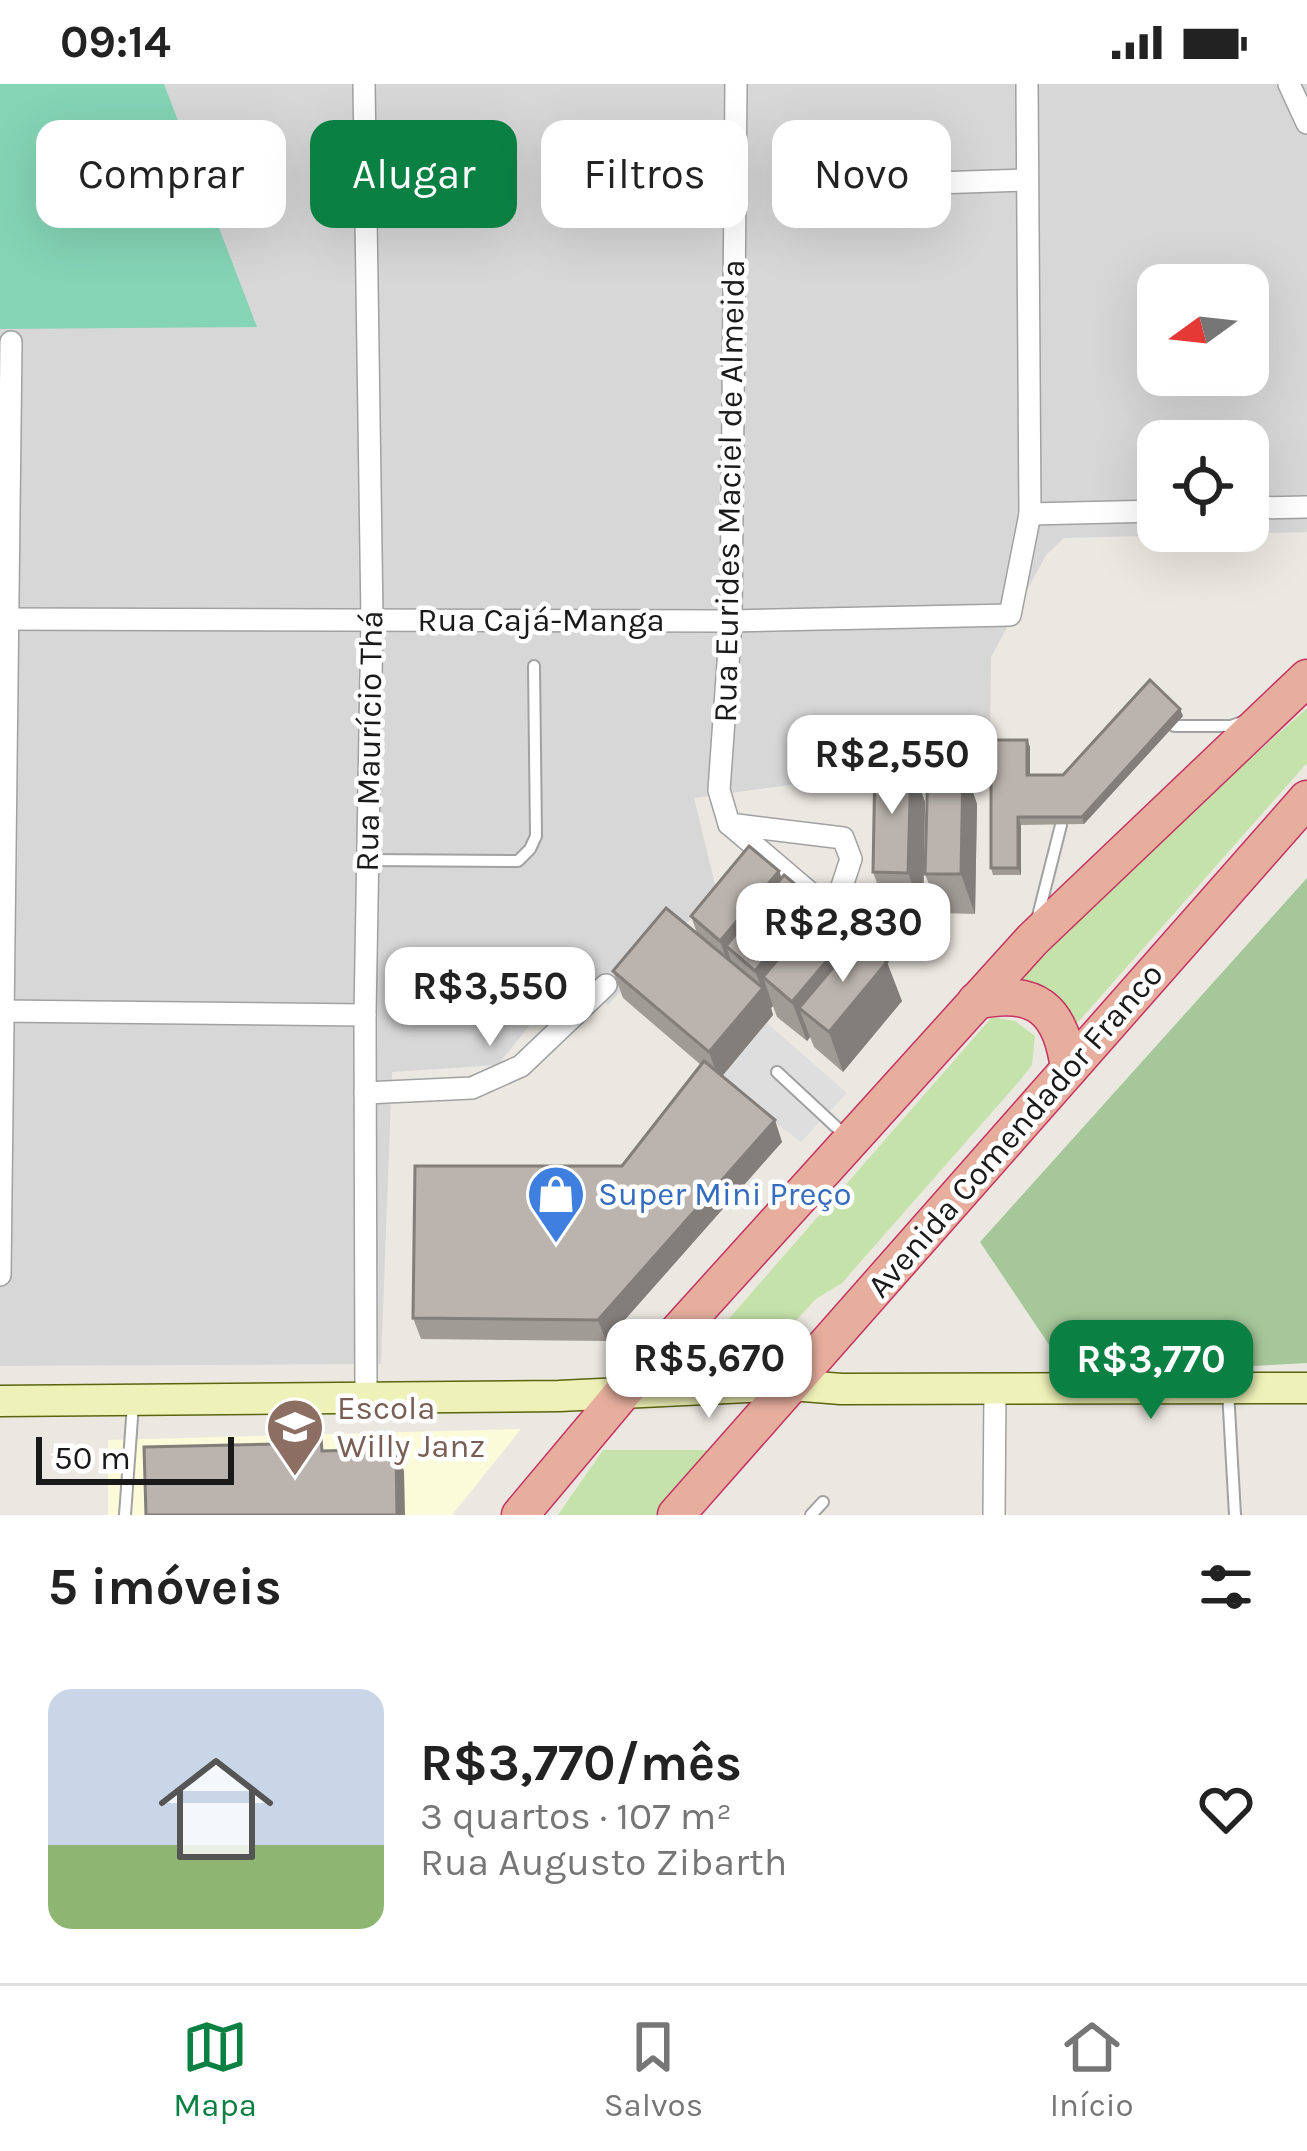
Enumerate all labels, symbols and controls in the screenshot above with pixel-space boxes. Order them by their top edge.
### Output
text: 09:14 [60,16,171,68]
chip: Comprar [36,120,286,228]
chip: Alugar [310,120,517,228]
chip: Filtros [541,120,748,228]
chip: Novo [772,120,951,228]
street label: Rua Eurides Maciel de Almeida [706,259,752,723]
north arrow [1137,264,1269,396]
map controls [1137,264,1269,552]
button: locate [1137,420,1269,552]
street label: Rua Cajá-Manga [417,601,665,639]
street label: Rua Maurício Thá [348,610,390,872]
pin: R$2,550 [781,715,1003,817]
text: R$2,550 [814,731,970,777]
pin: R$2,830 [732,883,954,985]
text: R$2,830 [763,899,923,945]
pin: R$3,550 [379,947,601,1049]
street label: Avenida Comendador Franco [859,955,1171,1305]
text: R$3,550 [412,963,568,1009]
shop icon: Super Mini Preço [525,1163,587,1245]
place label: Super Mini Preço [598,1175,852,1213]
pin: R$5,670 [598,1319,820,1421]
pin: R$3,770 [1040,1320,1262,1422]
text: R$5,670 [633,1335,785,1381]
text: R$3,770 [1076,1336,1226,1382]
place label: Escola Willy Janz [337,1389,485,1465]
school or university icon: Escola Willy Janz [264,1396,326,1478]
scale bar [36,1431,234,1484]
text: 50 m [54,1439,131,1477]
icon: filters [1193,1554,1259,1620]
text: 5 imóveis [48,1557,282,1617]
text: R$3,770/mês [420,1733,742,1793]
icon: home [144,1737,288,1881]
icon: heart [1193,1776,1259,1842]
text: 3 quartos · 107 m² [420,1793,732,1839]
text: Rua Augusto Zibarth [420,1839,787,1885]
tab: Mapa [173,2014,257,2124]
tab: Salvos [604,2014,703,2124]
tab: Início [1050,2014,1134,2124]

